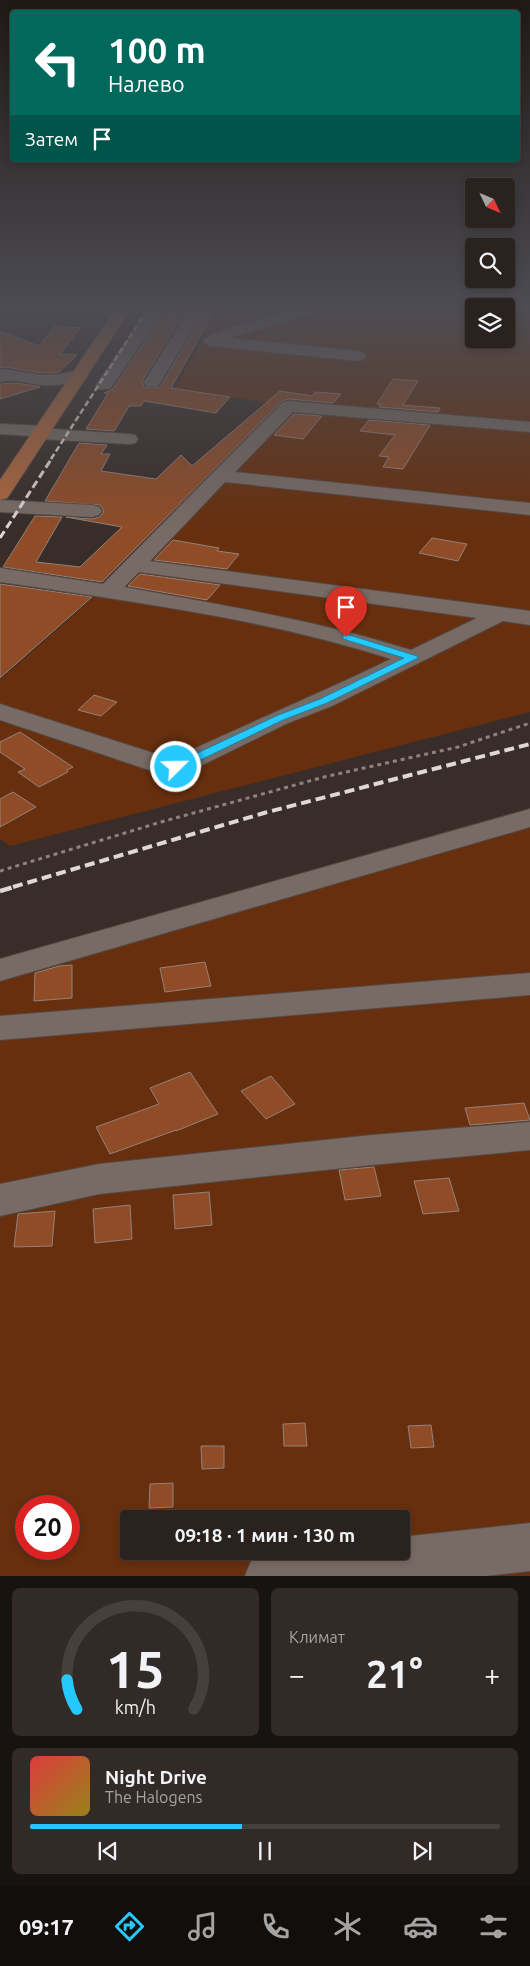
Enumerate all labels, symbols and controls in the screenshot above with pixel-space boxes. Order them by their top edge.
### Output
icon: left [25,30,90,95]
text: 100 m [108,30,206,70]
text: Налево [108,71,185,96]
icon: arrive [88,125,116,153]
text: Затем [25,128,78,150]
north arrow [465,178,515,228]
map controls [465,178,515,348]
button: search [465,238,515,288]
button: layers [465,298,515,348]
pin [325,586,367,637]
icon: arrive [332,593,360,621]
position arrow [149,740,201,792]
speed limit sign: 20 [15,1495,80,1560]
text: 09:18 · 1 мин · 130 m [175,1524,355,1546]
text: Климат [289,1628,345,1646]
text: 15 [106,1640,165,1698]
text: 21° [366,1653,423,1695]
text: − [289,1659,305,1690]
text: + [484,1659,500,1690]
text: km/h [115,1697,156,1717]
text: Night Drive [105,1766,207,1788]
text: The Halogens [105,1788,203,1806]
icon: previous [94,1837,122,1865]
icon: pause [251,1837,279,1865]
icon: next [408,1837,436,1865]
icon: directions [112,1909,147,1944]
icon: music [185,1909,220,1944]
icon: phone [258,1909,293,1944]
icon: climate [330,1909,365,1944]
icon: car [403,1909,438,1944]
icon: filters [476,1909,511,1944]
text: 09:17 [19,1914,74,1939]

